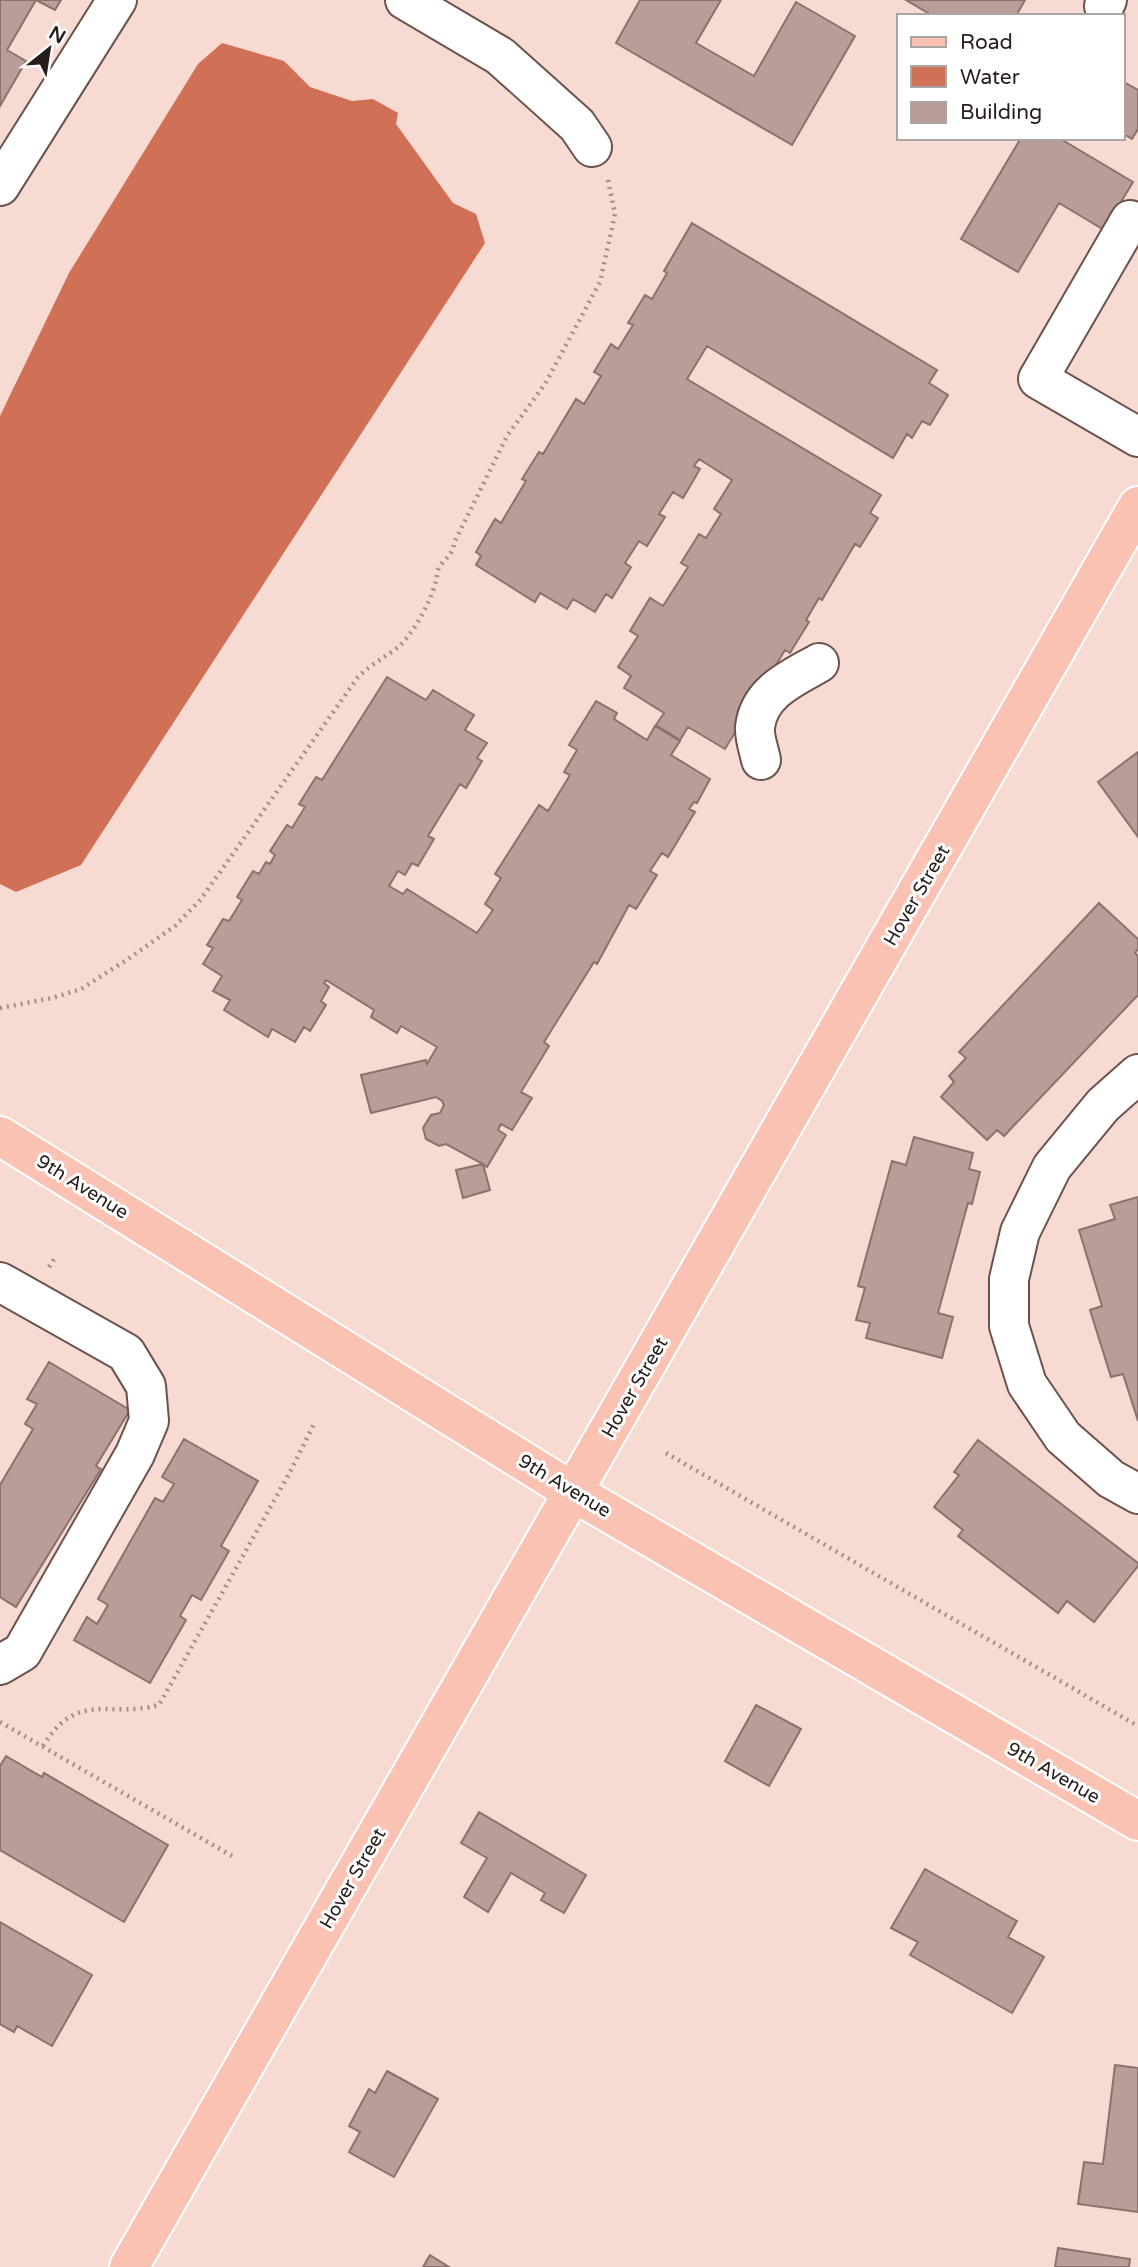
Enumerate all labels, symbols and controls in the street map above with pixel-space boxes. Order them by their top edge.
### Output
north arrow [14,14,84,84]
legend [897,14,1124,140]
text: N [45,22,69,48]
text: Road [960,30,1013,55]
text: Water [960,65,1020,90]
text: Building [960,100,1042,125]
street label: Hover Street [879,841,955,950]
street label: 9th Avenue [33,1150,132,1224]
street label: Hover Street [597,1333,673,1442]
street label: 9th Avenue [514,1450,615,1522]
street label: 9th Avenue [1003,1737,1104,1808]
street label: Hover Street [315,1824,391,1933]

